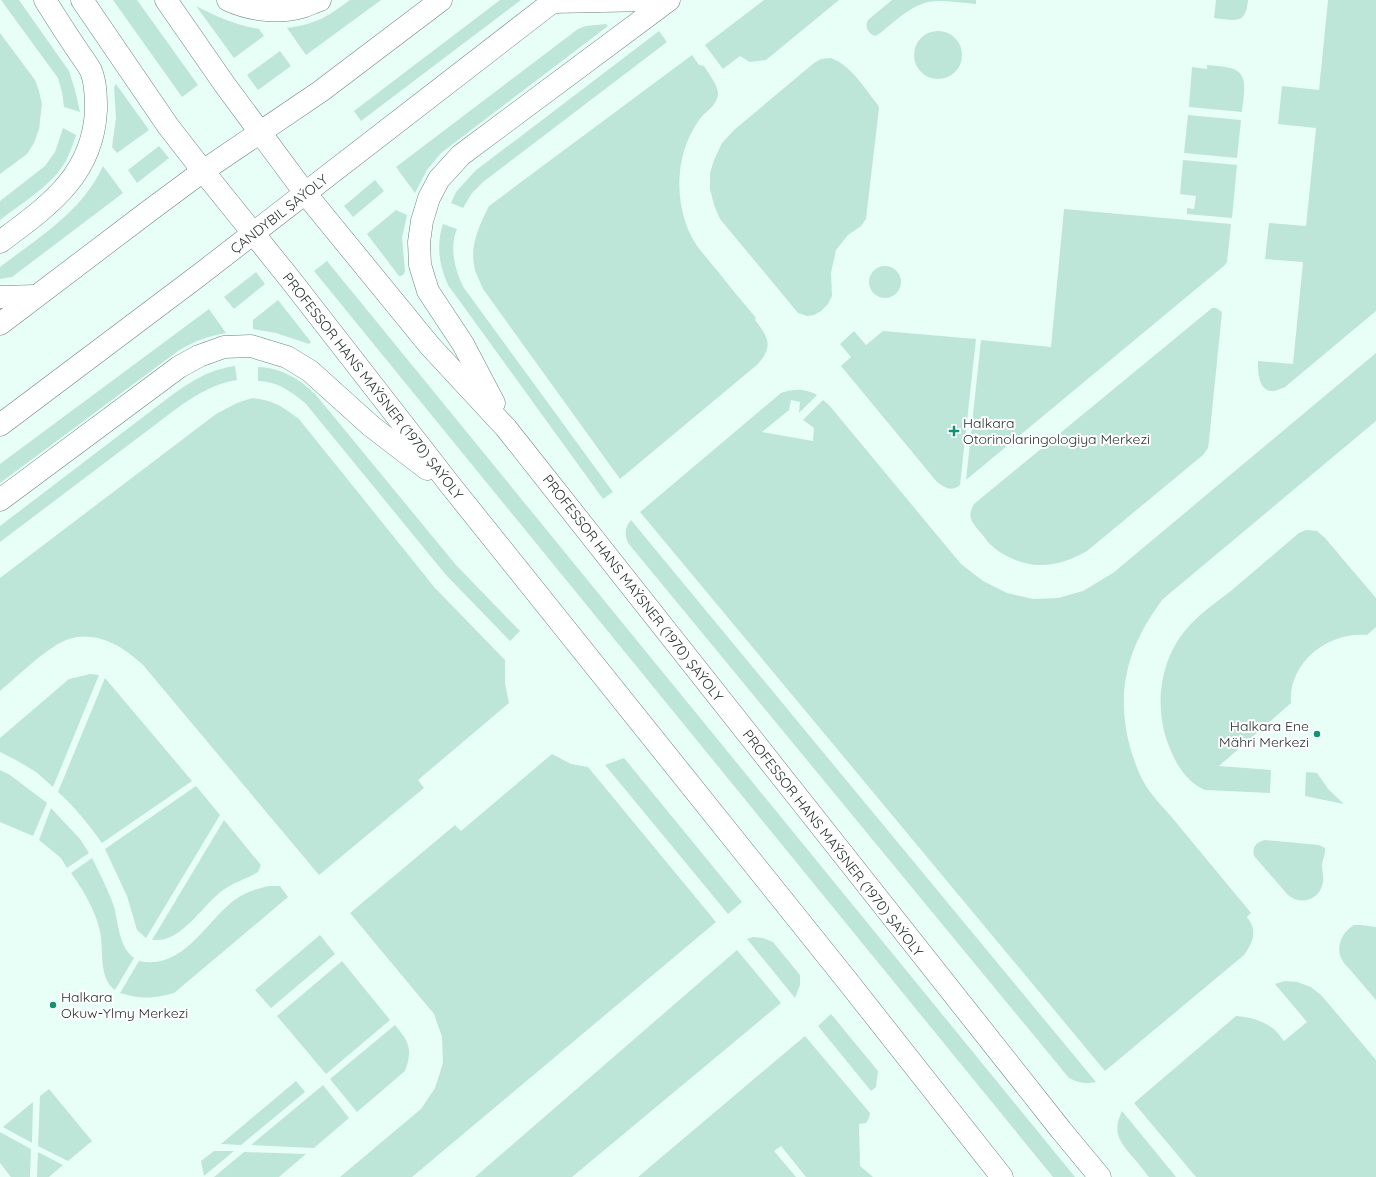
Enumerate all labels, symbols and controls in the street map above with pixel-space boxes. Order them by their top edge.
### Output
street label: ÇANDYBIL ŞAÝOLY [227,170,331,258]
street label: PROFESSOR HANS MAÝSNER (1970) ŞAÝOLY [279,269,467,503]
place label: Halkara Otorinolaringologiya Merkezi [963,414,1150,448]
marker: Halkara Otorinolaringologiya Merkezi [948,425,960,437]
street label: PROFESSOR HANS MAÝSNER (1970) ŞAÝOLY [539,471,727,705]
place label: Halkara Ene Mähri Merkezi [1219,717,1309,751]
street label: PROFESSOR HANS MAÝSNER (1970) ŞAÝOLY [739,726,927,960]
marker: Halkara Ene Mähri Merkezi [1312,729,1322,739]
place label: Halkara Okuw-Ylmy Merkezi [61,988,188,1022]
marker: Halkara Okuw-Ylmy Merkezi [48,1000,58,1010]

